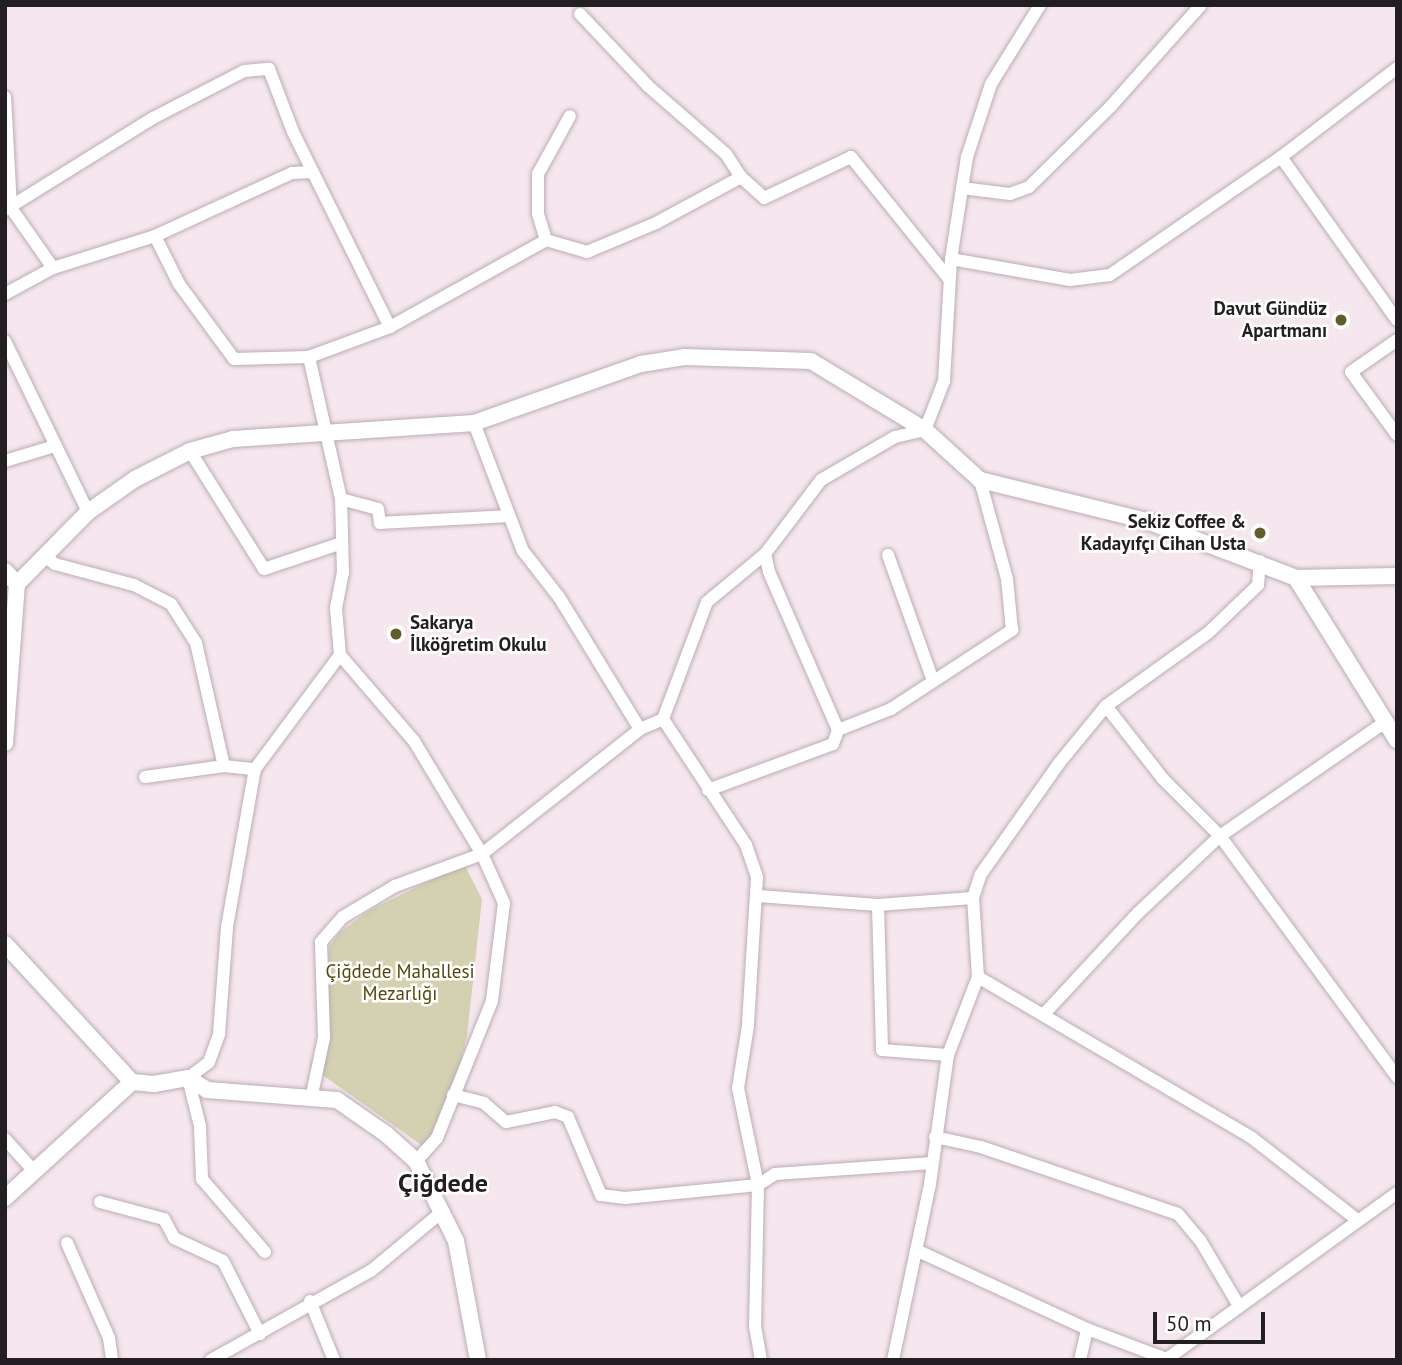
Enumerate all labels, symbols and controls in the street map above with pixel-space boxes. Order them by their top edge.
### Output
place label: Davut Gündüz Apartmanı [1213,298,1327,342]
marker: Davut Gündüz Apartmanı [1333,312,1349,328]
place label: Sekiz Coffee & Kadayıfçı Cihan Usta [1081,511,1246,555]
marker: Sekiz Coffee & Kadayıfçı Cihan Usta [1252,525,1268,541]
place label: Sakarya İlköğretim Okulu [410,612,547,656]
marker: Sakarya İlköğretim Okulu [388,626,404,642]
park label: Çiğdede Mahallesi Mezarlığı [325,961,475,1005]
district label: Çiğdede [398,1167,488,1199]
scale bar [1157,1298,1269,1342]
text: 50 m [1166,1310,1212,1337]

